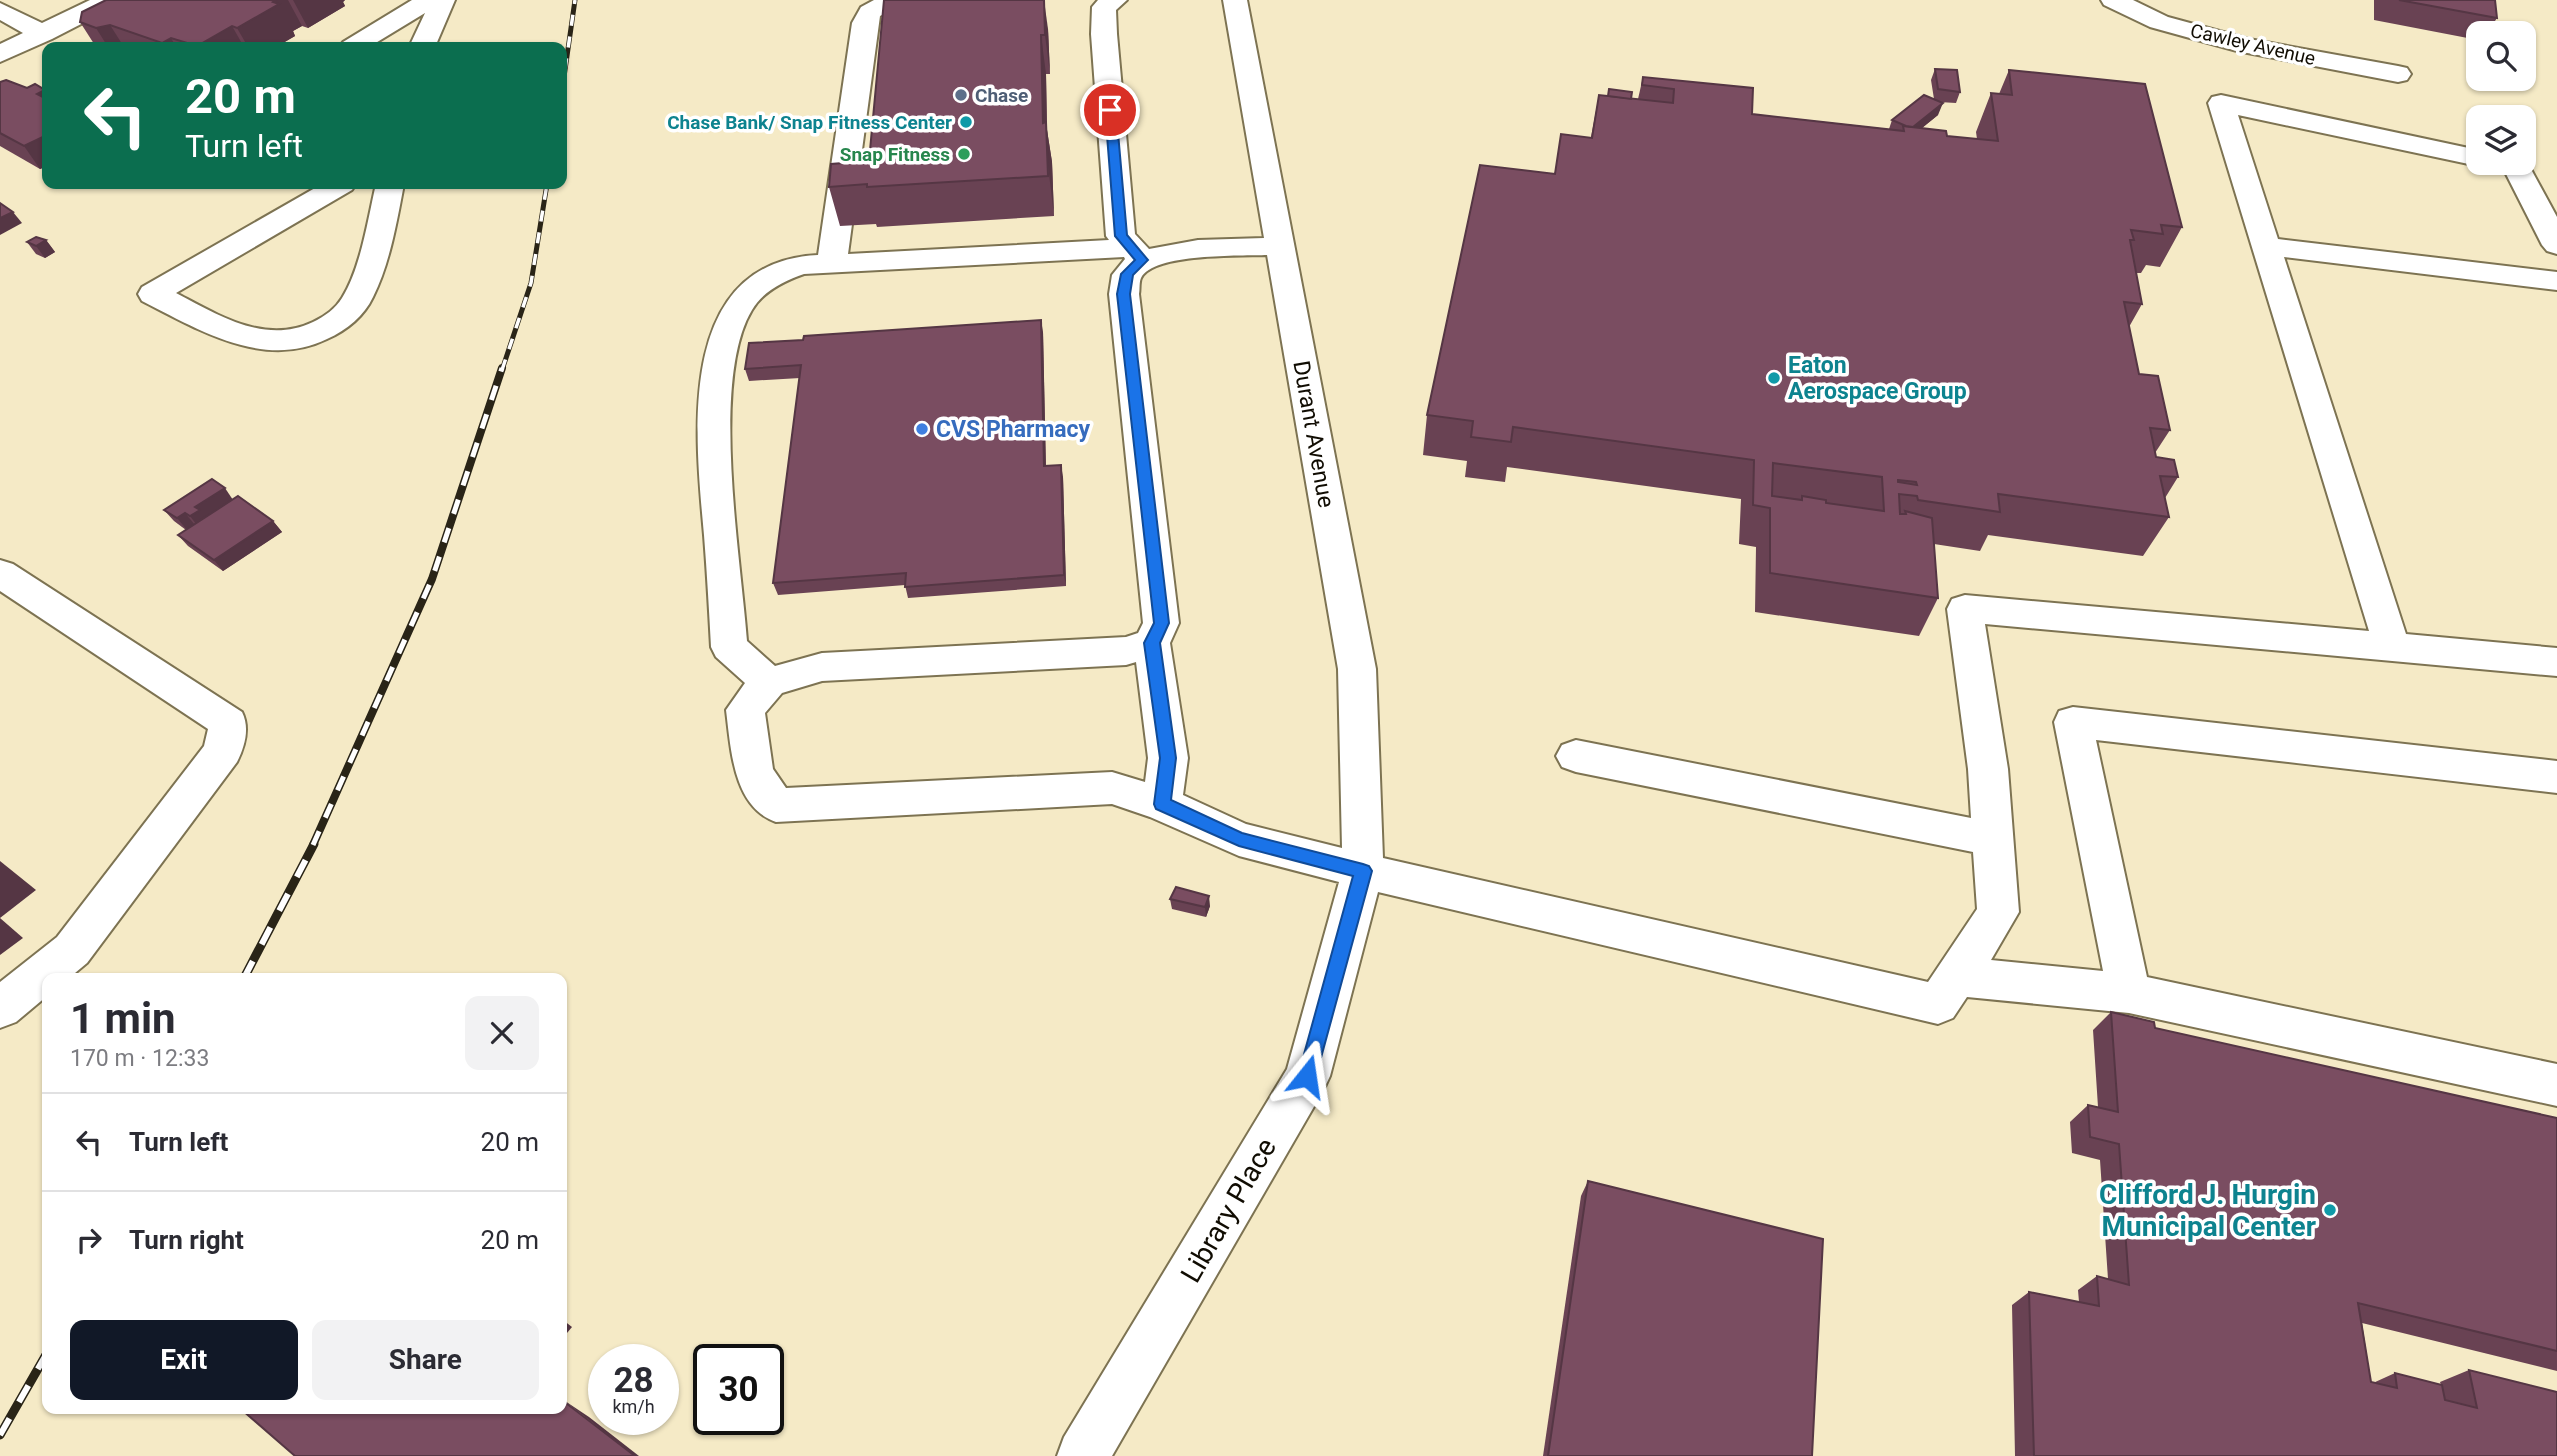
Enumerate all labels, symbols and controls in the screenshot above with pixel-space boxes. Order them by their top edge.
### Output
street label: Cawley Avenue [2188,19,2318,70]
map controls [2466,21,2536,175]
button: search [2466,21,2536,91]
text: 20 m [185,68,296,125]
icon: left [70,70,161,161]
pin [1080,80,1140,140]
place label: Chase [975,84,1028,107]
marker: Chase [953,87,969,103]
icon: arrive [1091,91,1129,129]
button: layers [2466,105,2536,175]
place label: Chase Bank/ Snap Fitness Center [667,111,952,134]
marker: Chase Bank/ Snap Fitness Center [958,114,974,130]
text: Turn left [185,127,303,165]
place label: Snap Fitness [840,143,950,166]
marker: Snap Fitness [956,146,972,162]
place label: Eaton Aerospace Group [1788,352,1967,405]
street label: Durant Avenue [1287,358,1340,510]
marker: Eaton Aerospace Group [1766,370,1782,386]
place label: CVS Pharmacy [936,416,1091,443]
marker: CVS Pharmacy [914,421,930,437]
text: 1 min [70,994,176,1043]
button: close [465,996,539,1070]
position arrow [1270,1039,1344,1113]
text: 170 m · 12:33 [70,1045,209,1072]
icon: left [70,1123,108,1161]
text: Turn left [129,1127,228,1157]
text: 20 m [481,1127,539,1157]
street label: Library Place [1174,1132,1283,1288]
place label: Clifford J. Hurgin Municipal Center [2099,1178,2316,1243]
marker: Clifford J. Hurgin Municipal Center [2322,1202,2338,1218]
icon: right [70,1221,108,1259]
text: Turn right [129,1225,244,1255]
text: 20 m [481,1225,539,1255]
button: Exit [70,1320,298,1400]
button: Share [312,1320,539,1400]
speed limit sign: 30 [693,1344,784,1435]
text: 28 [613,1360,654,1401]
text: km/h [612,1396,655,1417]

